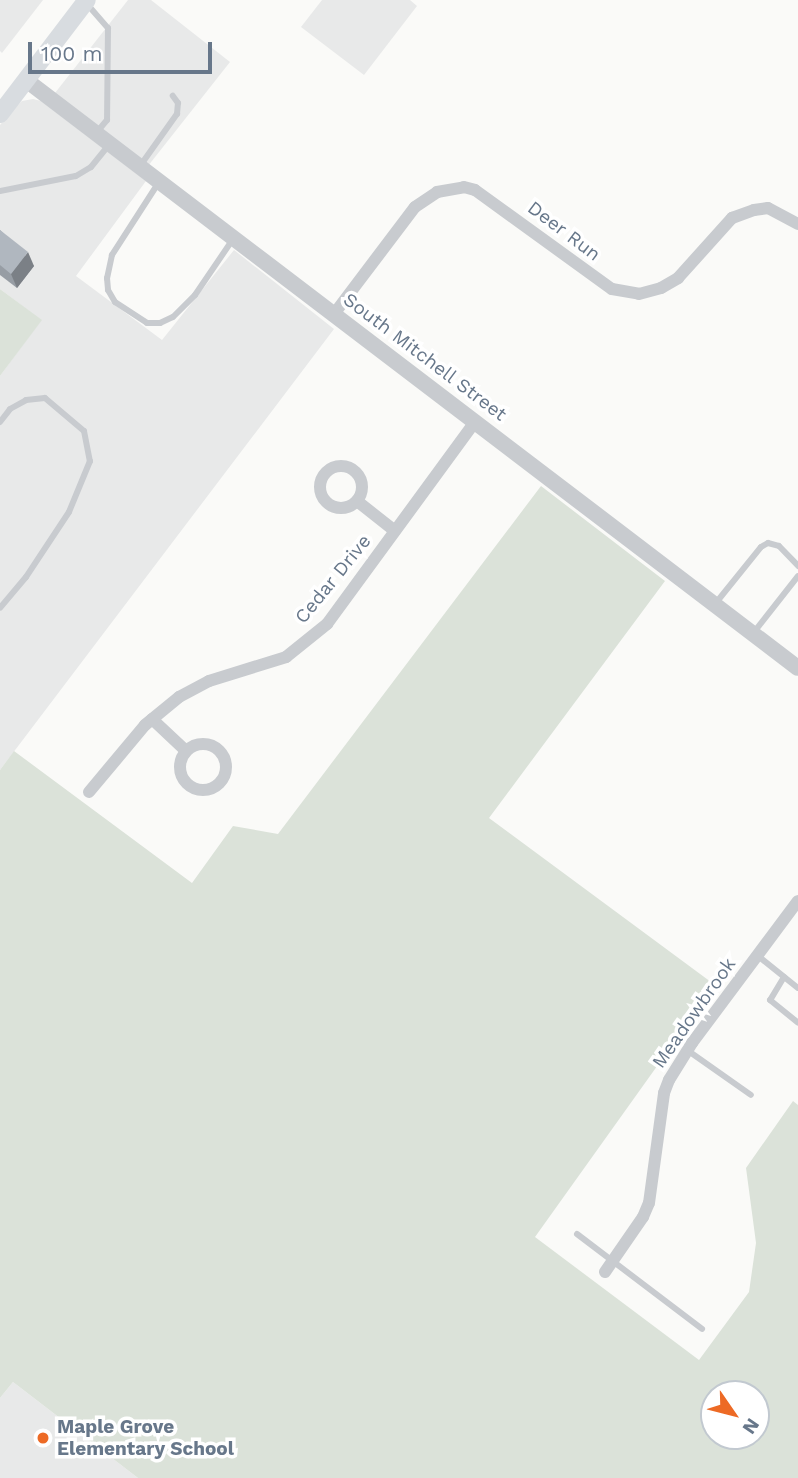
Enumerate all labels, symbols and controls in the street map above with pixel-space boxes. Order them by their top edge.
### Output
scale bar [32,28,215,72]
text: 100 m [41,41,103,66]
street label: Deer Run [523,196,605,266]
street label: South Mitchell Street [339,288,511,426]
street label: Cedar Drive [290,530,376,628]
street label: Meadowbrook [647,953,741,1073]
north arrow [700,1380,770,1450]
text: N [738,1414,764,1439]
place label: Maple Grove Elementary School [57,1416,234,1460]
marker: Maple Grove Elementary School [35,1430,51,1446]

